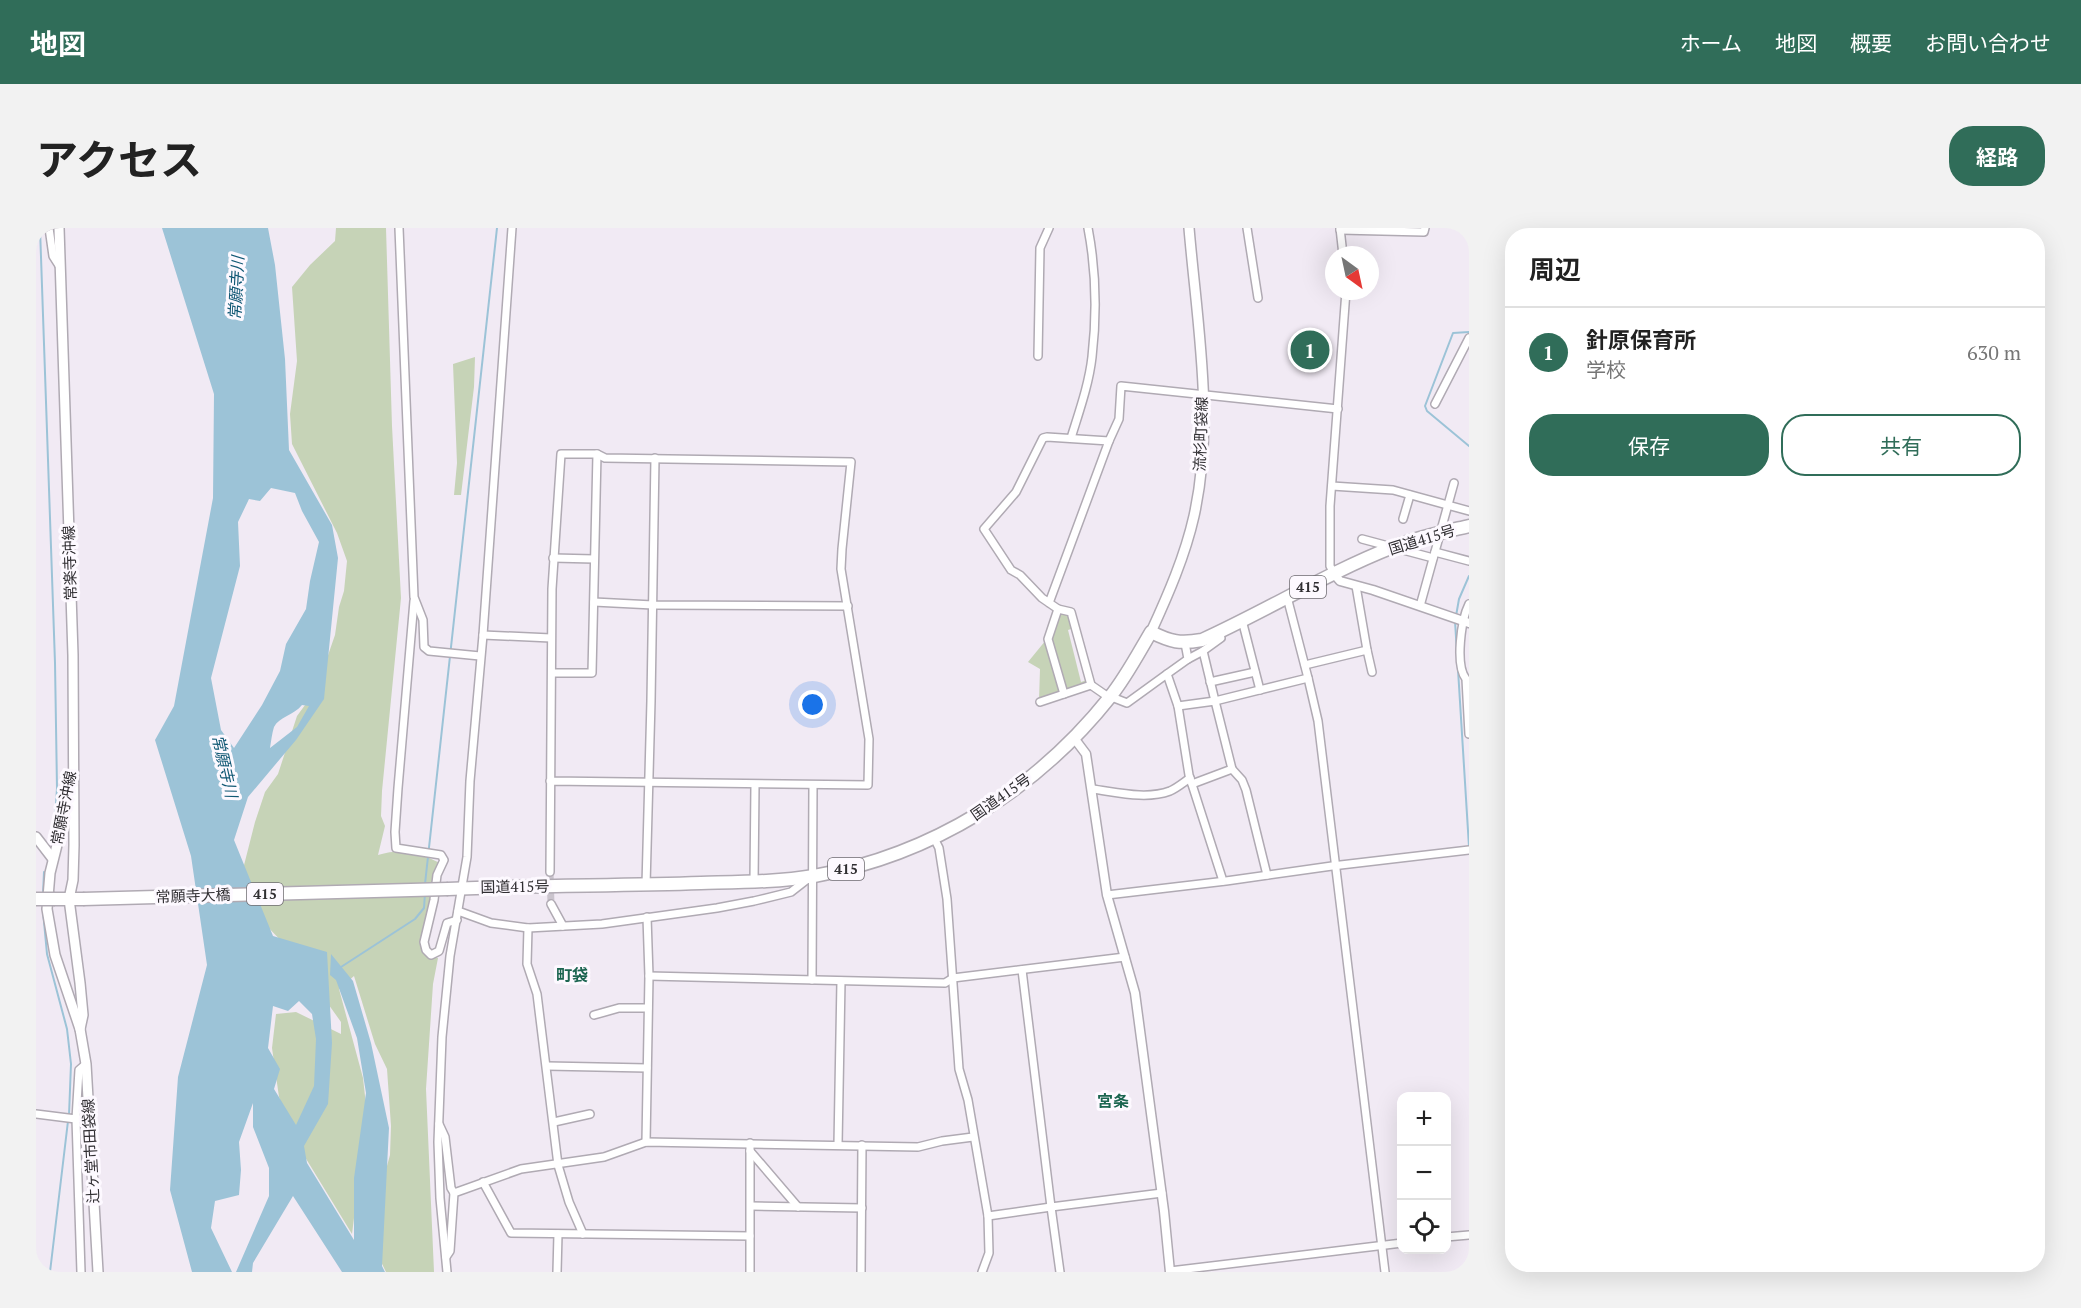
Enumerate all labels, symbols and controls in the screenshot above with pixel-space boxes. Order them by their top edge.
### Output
text: 地図 [30,25,86,62]
text: ホーム [1680,29,1742,57]
text: 地図 [1775,29,1817,57]
text: 概要 [1850,29,1892,57]
text: お問い合わせ [1925,29,2051,57]
button: 経路 [1949,126,2045,186]
text: アクセス [36,131,202,187]
north arrow [1325,246,1379,300]
text: 周辺 [1529,252,1581,286]
water label: 常願寺川 [223,253,249,321]
text: 針原保育所 [1586,325,1696,354]
pin: 1 [1290,328,1330,372]
text: 1 [1543,339,1554,366]
text: 630 m [1967,339,2021,366]
text: 学校 [1586,356,1626,383]
street label: 流杉町袋線 [1189,396,1211,472]
button: 保存 [1529,414,1769,476]
button: 共有 [1781,414,2021,476]
street label: 国道415号 [1386,519,1458,559]
street label: 常楽寺沖線 [58,525,80,601]
road number: 415 [1290,576,1326,598]
your location [798,690,827,719]
water label: 常願寺川 [207,732,243,802]
street label: 国道415号 [966,768,1034,824]
street label: 常願寺沖線 [46,769,80,847]
road number: 415 [828,858,864,880]
street label: 国道415号 [480,875,550,897]
road number: 415 [247,883,283,905]
street label: 常願寺大橋 [155,884,231,906]
district label: 町袋 [556,964,588,986]
district label: 宮条 [1097,1090,1129,1112]
map controls [1397,1092,1451,1254]
button: + [1397,1092,1451,1146]
street label: 辻ヶ堂市田袋線 [77,1098,103,1204]
button: − [1397,1146,1451,1200]
button: locate [1397,1200,1451,1254]

